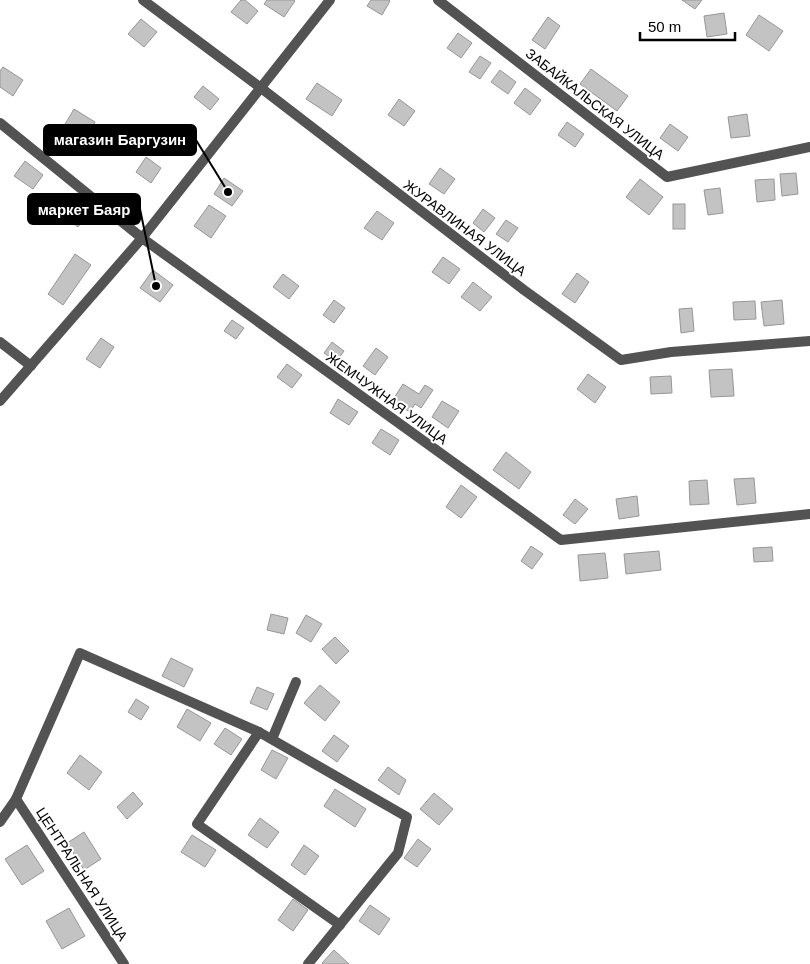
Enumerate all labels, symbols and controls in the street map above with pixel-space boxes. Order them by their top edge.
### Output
scale bar [640,10,735,42]
text: 50 m [648,18,681,35]
street label: ЗАБАЙКАЛЬСКАЯ УЛИЦА [523,44,668,163]
callout: магазин Баргузин [44,125,196,155]
text: магазин Баргузин [54,131,186,148]
street label: ЖУРАВЛИНАЯ УЛИЦА [401,177,530,280]
callout: маркет Баяр [28,194,140,224]
text: маркет Баяр [38,201,130,218]
street label: ЖЕМЧУЖНАЯ УЛИЦА [323,349,451,448]
street label: ЦЕНТРАЛЬНАЯ УЛИЦА [33,804,131,944]

